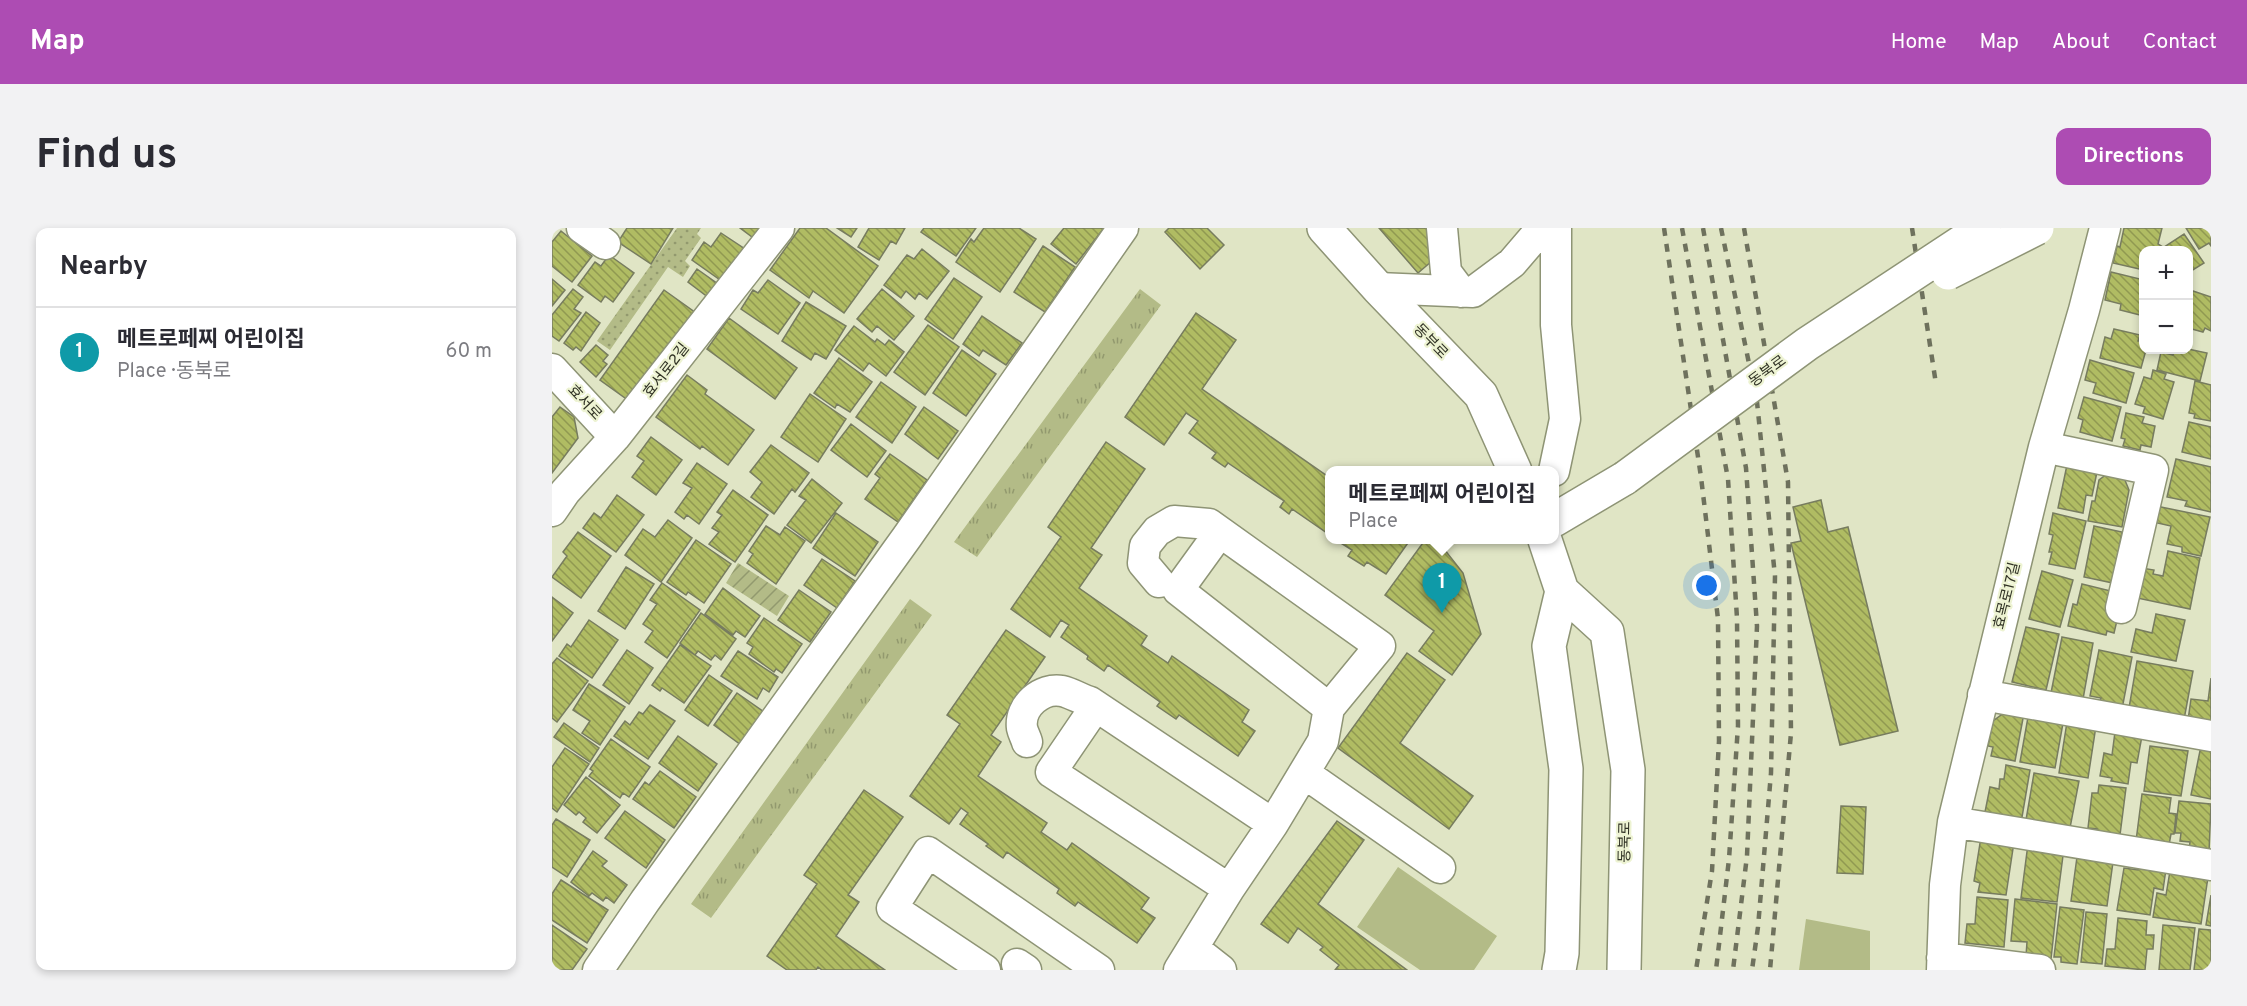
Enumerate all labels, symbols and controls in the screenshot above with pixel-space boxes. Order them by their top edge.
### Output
text: Map [30,24,85,60]
text: Home [1891,29,1947,56]
text: Map [1980,29,2019,56]
text: About [2052,29,2110,56]
text: Contact [2143,29,2217,56]
button: Directions [2056,128,2211,185]
text: Find us [36,130,177,183]
map controls [2139,246,2193,354]
button: + [2139,246,2193,300]
text: Nearby [60,251,148,284]
button: − [2139,300,2193,354]
street label: 동부로 [1409,321,1451,363]
text: 메트로페찌 어린이집 [117,327,305,354]
text: 1 [76,339,84,365]
text: 60 m [446,339,492,365]
street label: 효서로2길 [640,340,694,402]
street label: 동북로 [1746,352,1790,392]
text: Place · 동북로 [117,359,231,385]
street label: 효서로 [563,381,605,425]
popup [1325,466,1559,544]
text: 메트로페찌 어린이집 [1348,482,1536,509]
text: Place [1348,509,1398,535]
street label: 효목로17길 [1990,560,2026,632]
pin: 1 [1422,564,1462,613]
your location [1692,571,1721,600]
street label: 동북로 [1616,821,1636,863]

